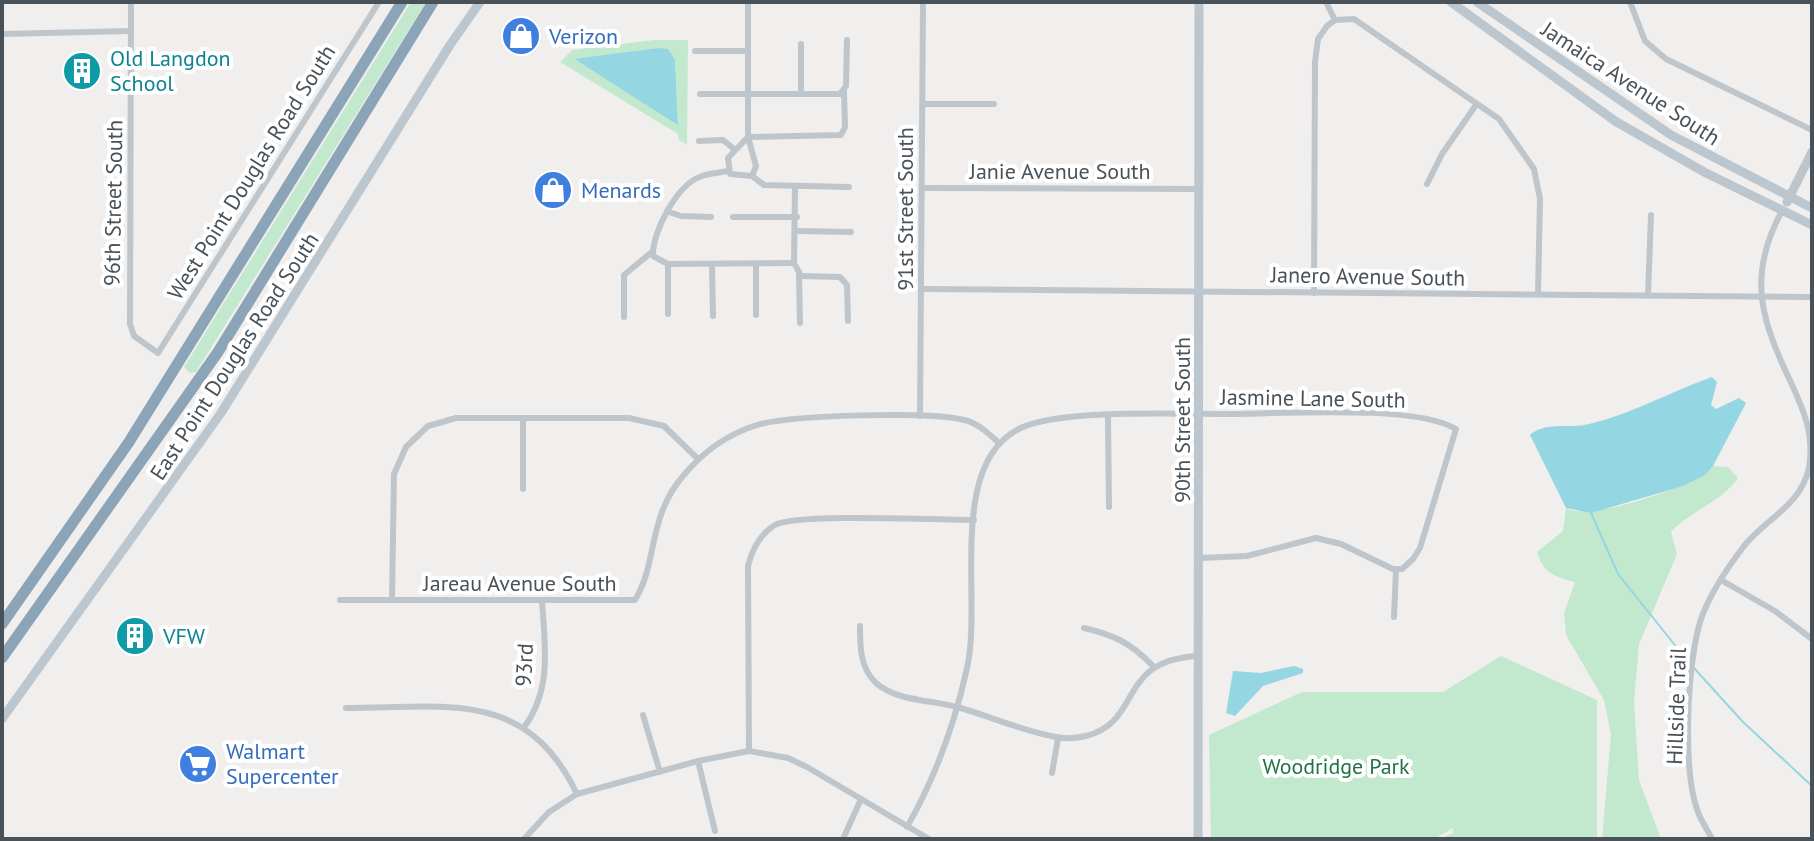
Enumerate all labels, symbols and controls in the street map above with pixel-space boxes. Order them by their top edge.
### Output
street label: Jamaica Avenue South [1536,14,1726,151]
shop icon: Verizon [500,15,542,57]
place label: Verizon [548,22,618,50]
street label: West Point Douglas Road South [161,39,341,305]
place label: Old Langdon School [110,44,231,97]
building icon: Old Langdon School [61,50,103,92]
street label: 96th Street South [98,120,128,286]
street label: 91st Street South [891,127,919,291]
street label: Janie Avenue South [969,157,1151,185]
shop icon: Menards [532,169,574,211]
place label: Menards [581,176,661,204]
street label: East Point Douglas Road South [143,227,325,485]
street label: Janero Avenue South [1270,260,1465,292]
street label: 90th Street South [1168,337,1196,503]
street label: Jasmine Lane South [1219,382,1406,414]
street label: Jareau Avenue South [422,569,617,597]
building icon: VFW [114,615,156,657]
place label: VFW [162,622,206,650]
street label: 93rd [509,643,539,687]
street label: Hillside Trail [1660,646,1692,765]
place label: Walmart Supercenter [226,737,339,790]
supermarket icon: Walmart Supercenter [177,743,219,785]
park label: Woodridge Park [1262,752,1410,780]

